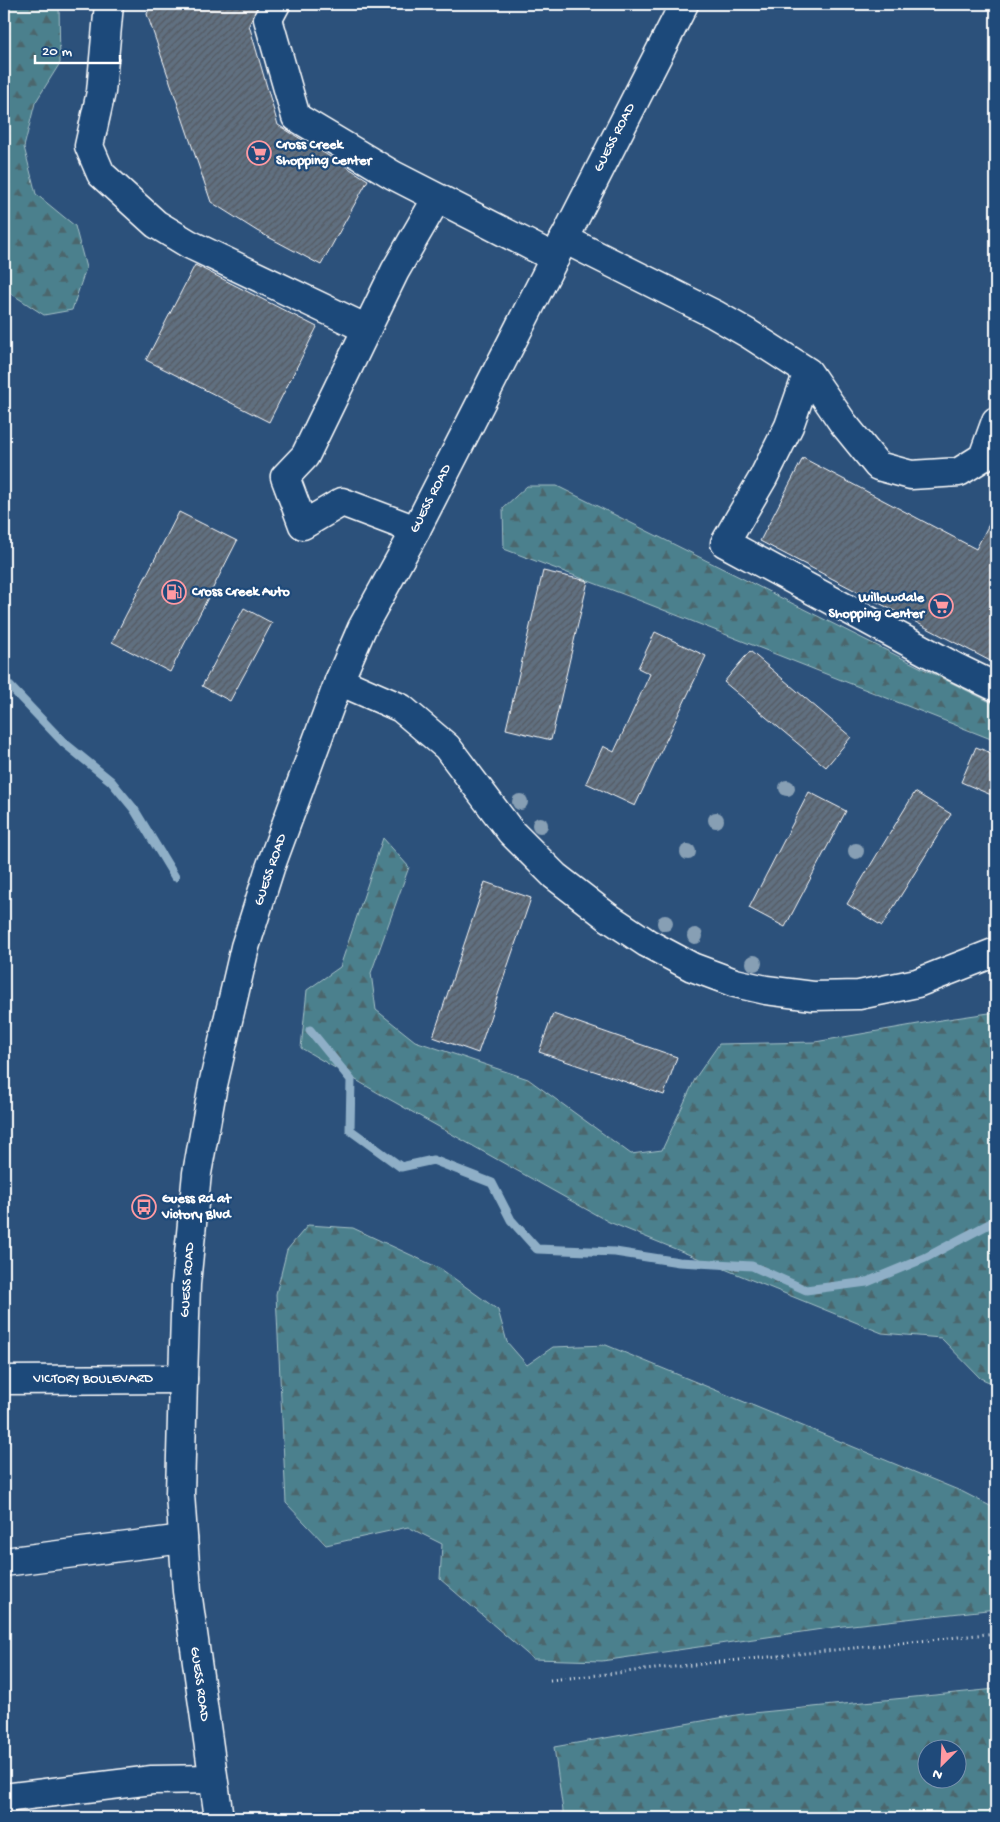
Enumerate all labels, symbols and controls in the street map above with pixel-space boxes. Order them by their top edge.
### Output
scale bar [35,32,120,64]
text: 20 m [42,43,72,61]
street label: GUESS ROAD [590,100,640,175]
place label: Cross Creek Shopping Center [275,137,373,170]
supermarket icon: Cross Creek Shopping Center [246,140,272,166]
street label: GUESS ROAD [406,461,456,536]
fuel station icon: Cross Creek Auto [161,579,187,605]
place label: Cross Creek Auto [191,584,291,601]
place label: Willowdale Shopping Center [829,590,926,623]
supermarket icon: Willowdale Shopping Center [928,593,954,619]
street label: GUESS ROAD [251,831,292,908]
place label: Guess Rd at Victory Blvd [161,1191,232,1224]
bus stop icon: Guess Rd at Victory Blvd [131,1194,157,1220]
street label: GUESS ROAD [177,1241,199,1318]
street label: VICTORY BOULEVARD [32,1371,154,1388]
street label: GUESS ROAD [185,1646,213,1723]
north arrow [918,1740,968,1790]
text: N [930,1764,945,1783]

